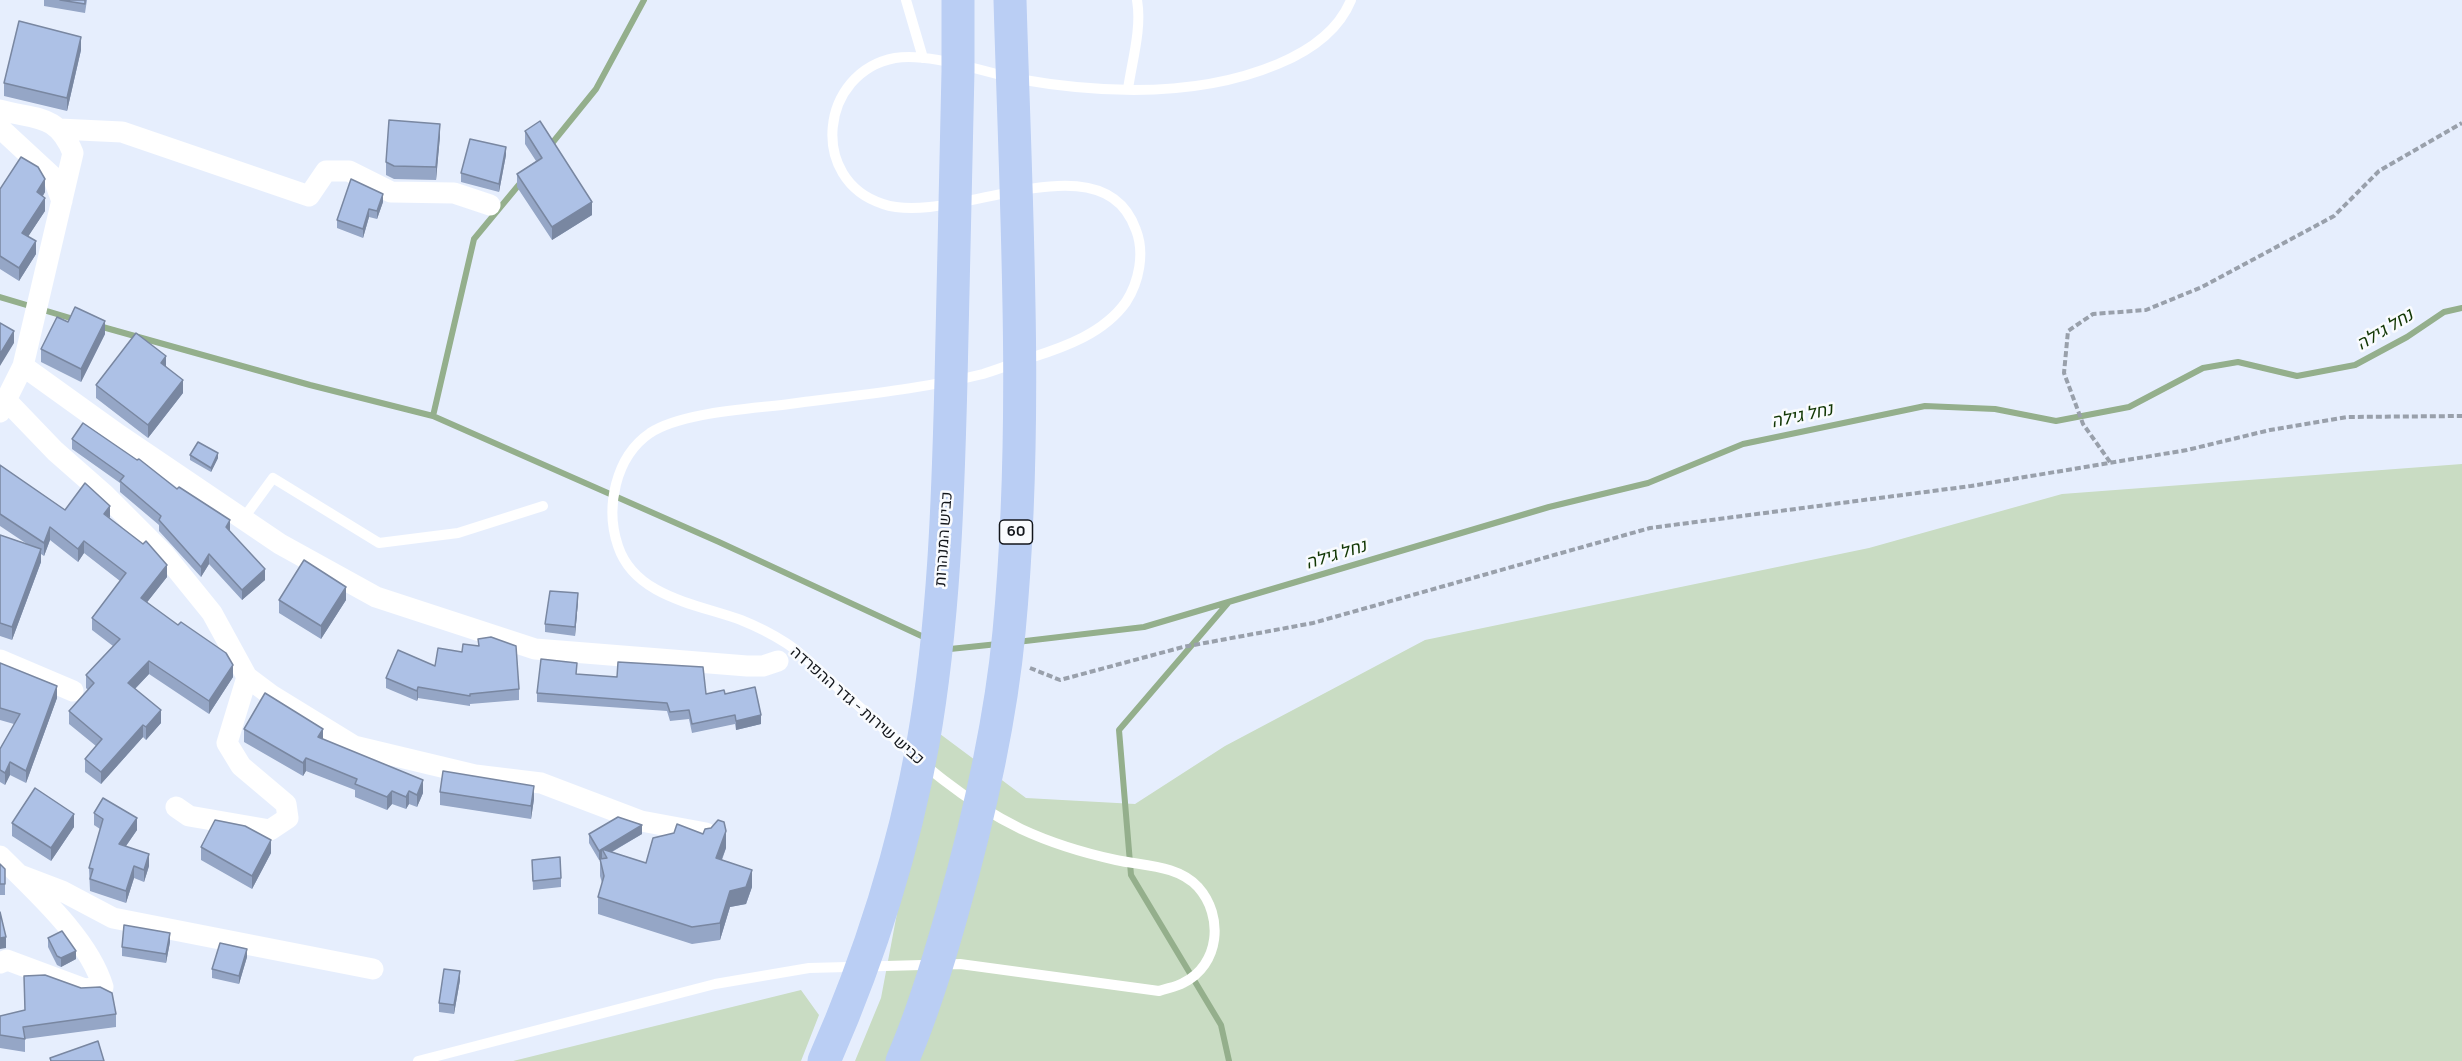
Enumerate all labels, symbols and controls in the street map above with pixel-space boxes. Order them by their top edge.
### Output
water label: נחל גילה [2353,305,2417,355]
water label: נחל גילה [1769,399,1835,433]
street label: כביש המנהרות [931,491,957,587]
road number: 60 [1000,520,1032,544]
water label: נחל גילה [1303,536,1369,574]
street label: כביש שירות - גדר ההפרדה [786,643,928,769]

